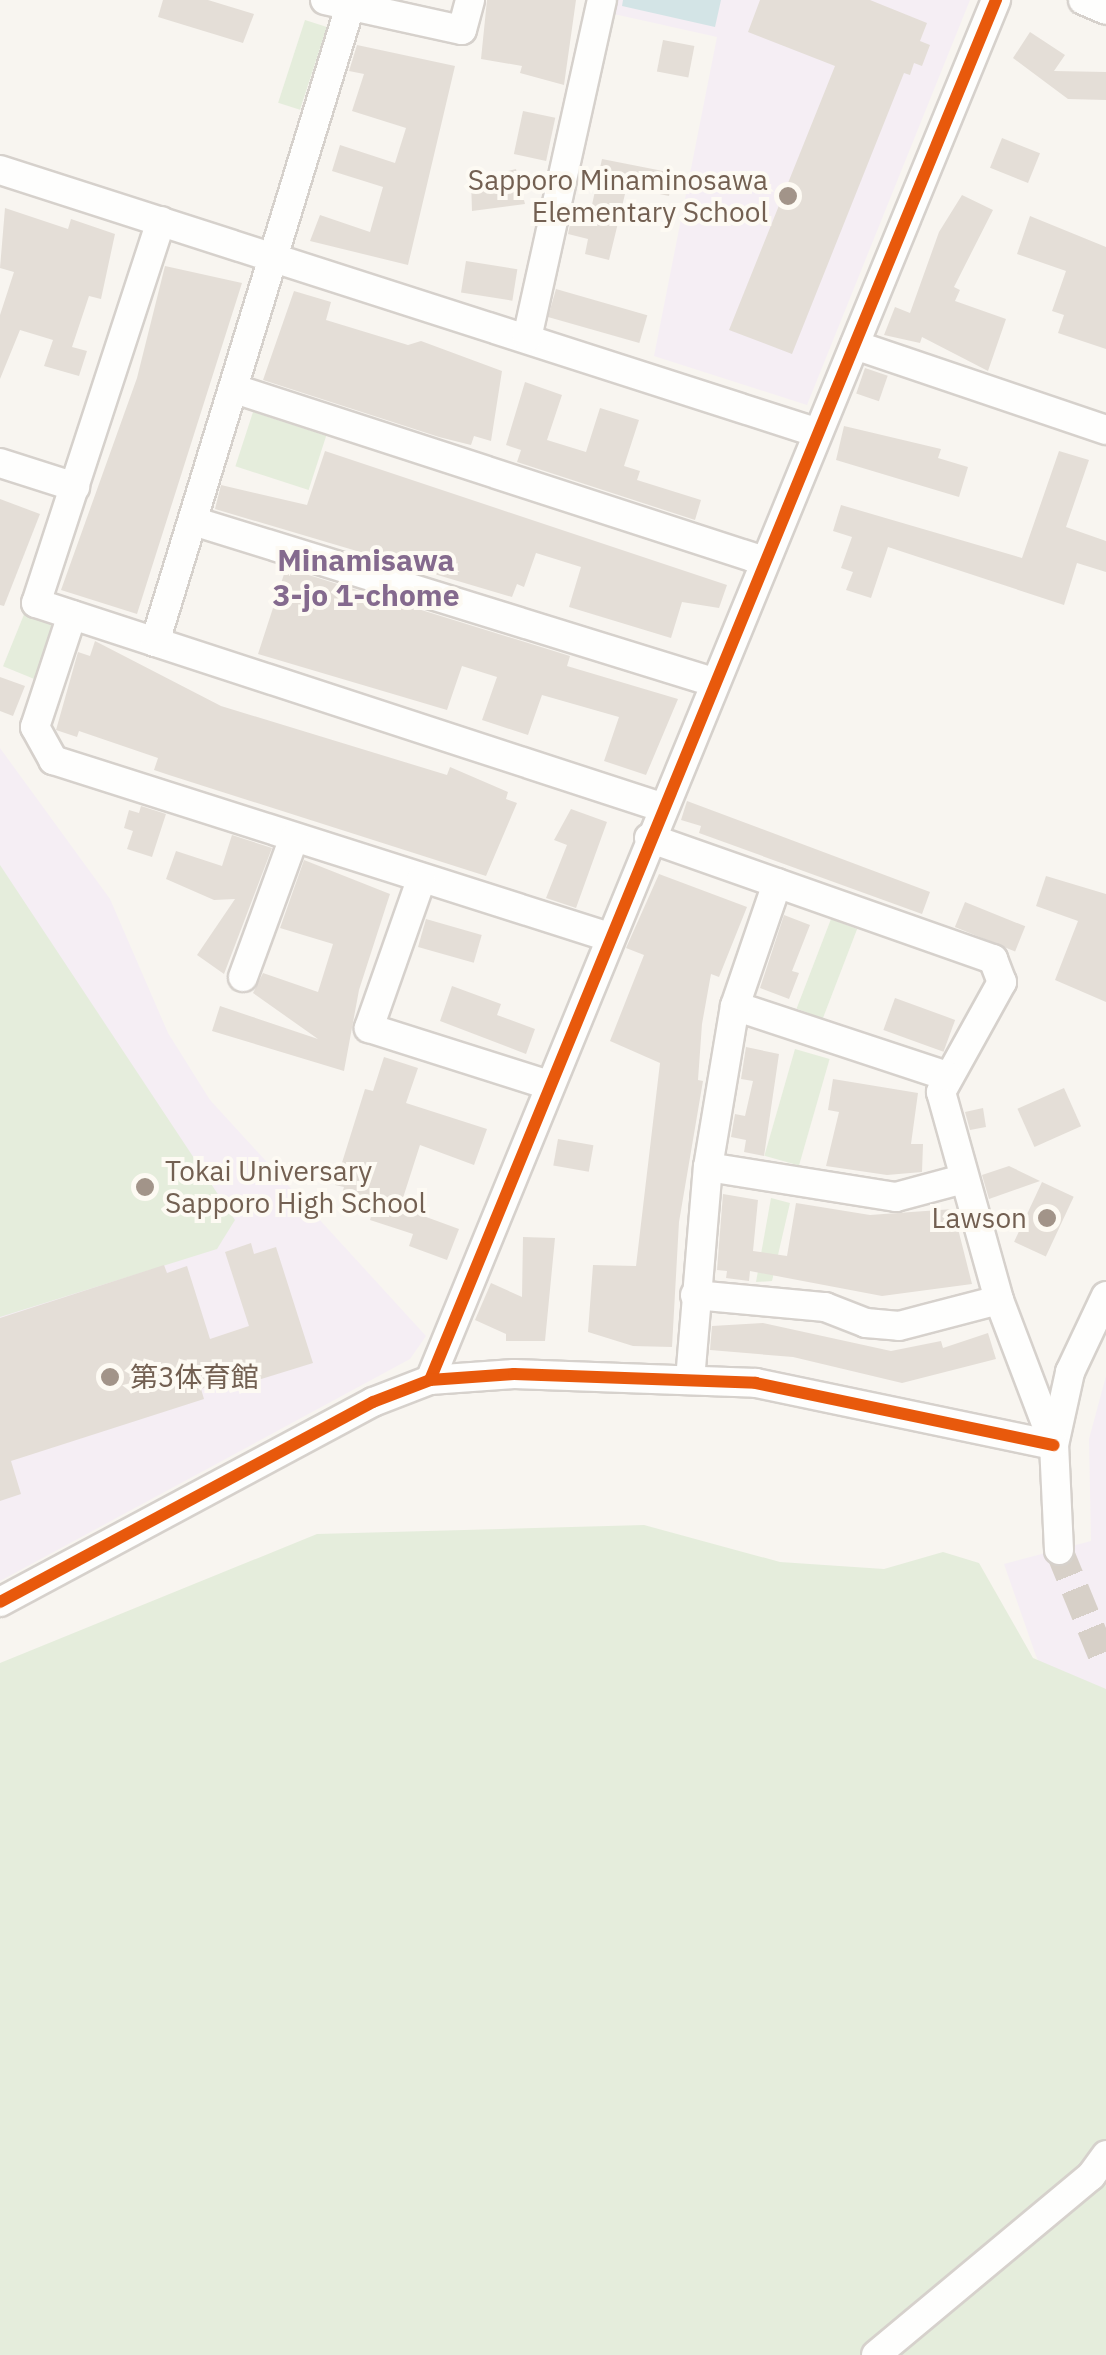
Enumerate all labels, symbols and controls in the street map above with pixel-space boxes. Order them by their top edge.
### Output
place label: Sapporo Minaminosawa Elementary School [468,163,768,229]
marker: Sapporo Minaminosawa Elementary School [777,185,799,207]
district label: Minamisawa 3-jo 1-chome [272,542,460,612]
place label: Tokai Universary Sapporo High School [165,1154,426,1220]
marker: Tokai Universary Sapporo High School [134,1176,156,1198]
place label: Lawson [931,1201,1027,1235]
marker: Lawson [1036,1207,1058,1229]
place label: 第3体育館 [130,1360,259,1394]
marker: 第3体育館 [99,1366,121,1388]

